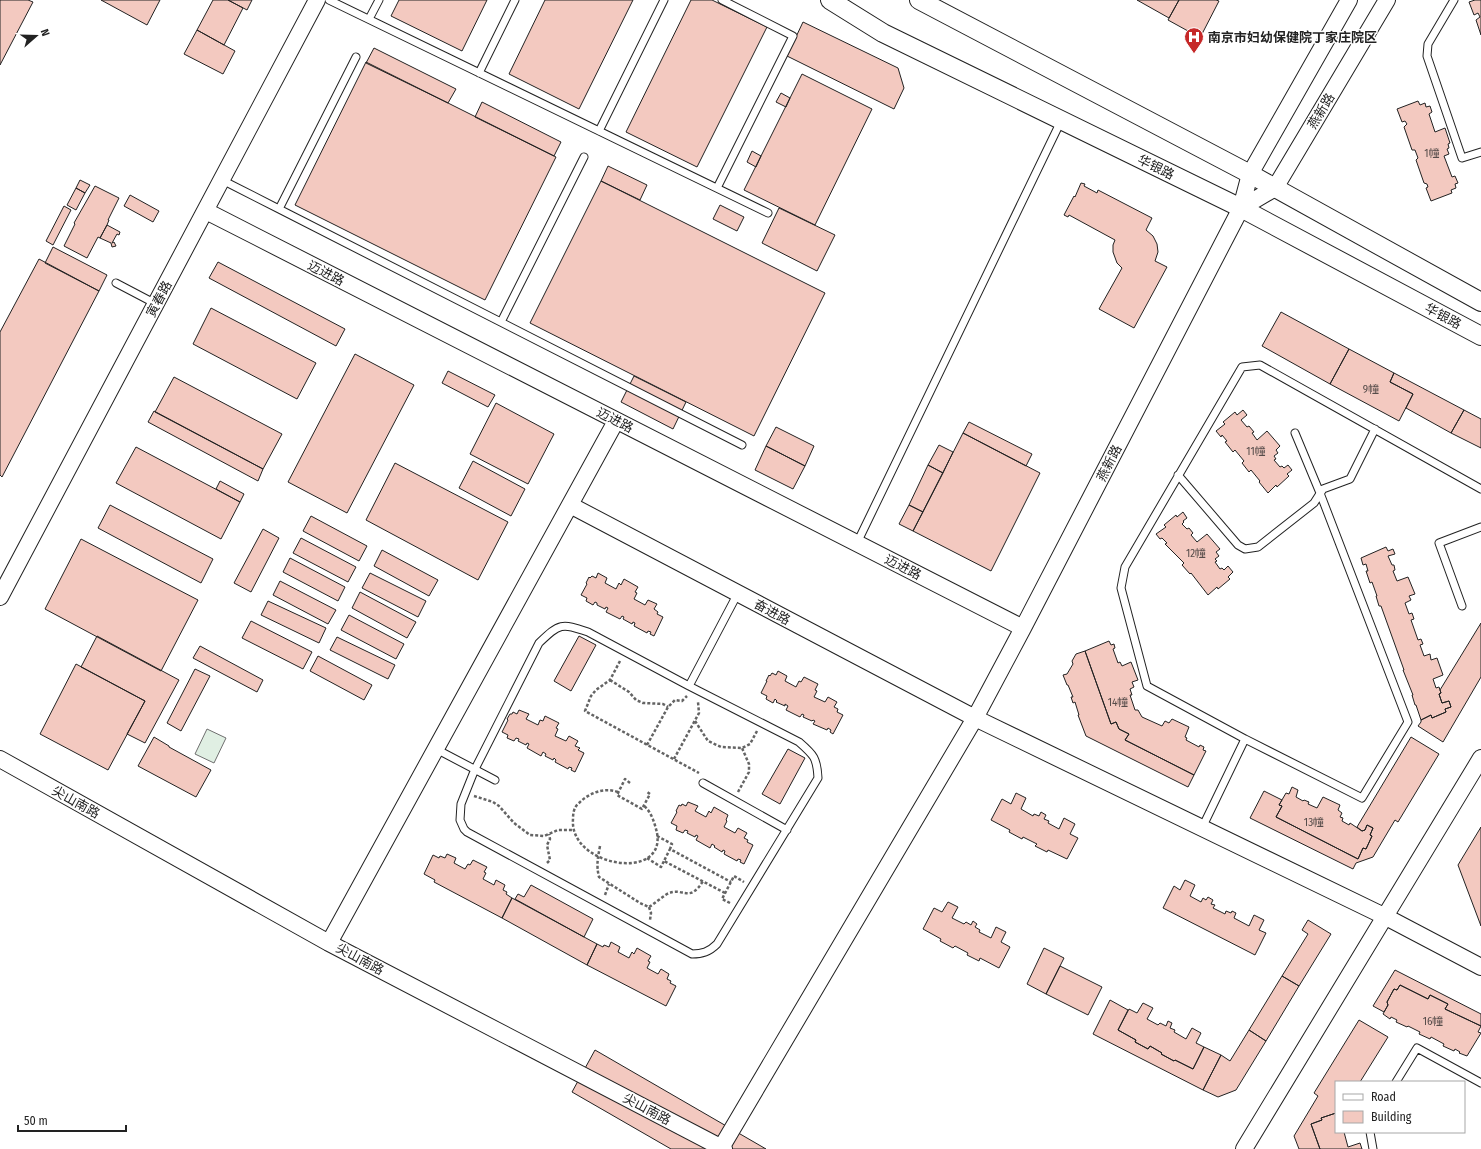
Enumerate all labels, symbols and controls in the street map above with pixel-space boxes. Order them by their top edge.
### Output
north arrow [16,16,56,56]
hospital icon: 南京市妇幼保健院丁家庄院区 [1183,26,1205,54]
text: N [38,27,52,38]
place label: 南京市妇幼保健院丁家庄院区 [1208,30,1377,45]
street label: 燕新路 [1305,90,1337,132]
house number: 1幢 [1424,147,1440,160]
street label: 华银路 [1135,152,1177,182]
street label: 迈进路 [305,257,347,289]
street label: 寅春路 [143,278,175,320]
street label: 华银路 [1422,300,1464,332]
house number: 9幢 [1363,383,1379,396]
street label: 迈进路 [594,404,636,436]
street label: 燕新路 [1093,442,1125,484]
house number: 11幢 [1246,445,1266,458]
house number: 12幢 [1186,547,1206,560]
street label: 迈进路 [882,551,924,583]
street label: 奋进路 [751,596,793,628]
house number: 14幢 [1108,696,1128,709]
street label: 尖山南路 [50,783,102,821]
house number: 13幢 [1304,816,1324,829]
street label: 尖山南路 [334,940,386,978]
house number: 16幢 [1423,1015,1443,1028]
legend [1335,1081,1465,1133]
street label: 尖山南路 [621,1090,673,1128]
text: Road [1371,1090,1396,1104]
scale bar [18,1107,126,1133]
text: Building [1371,1110,1412,1124]
text: 50 m [24,1114,48,1128]

